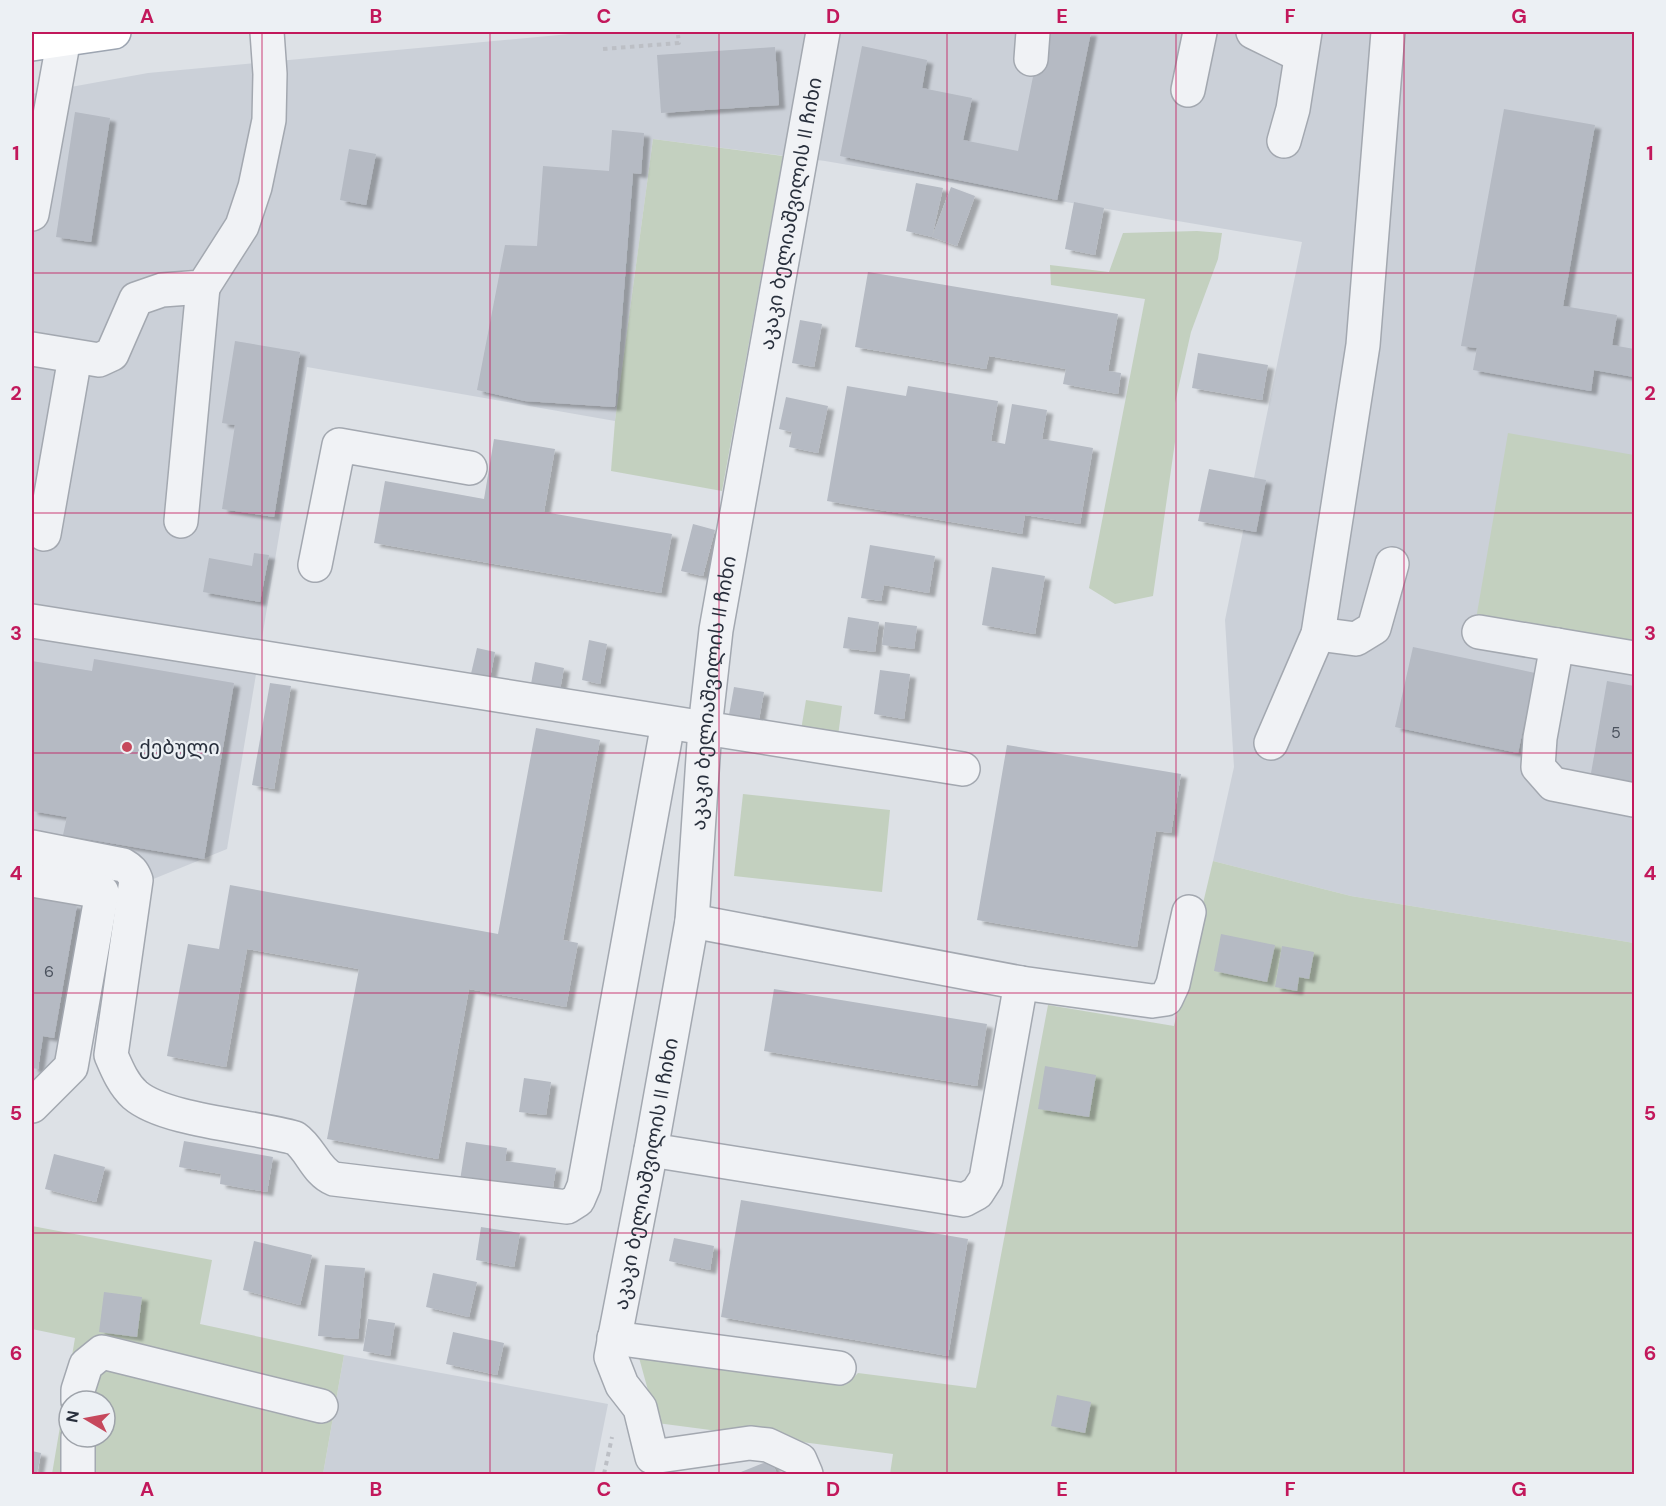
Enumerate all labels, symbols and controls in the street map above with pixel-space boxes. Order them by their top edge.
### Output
text: A [140,3,154,29]
text: B [370,3,382,29]
text: C [597,3,611,29]
text: D [826,3,840,29]
text: E [1056,3,1068,29]
text: F [1284,3,1296,29]
text: G [1511,3,1527,29]
street label: აკაკი ბელიაშვილის II ჩიხი [753,75,828,352]
text: 1 [12,140,20,166]
text: 1 [1646,140,1654,166]
text: 2 [10,380,22,406]
text: 2 [1644,380,1656,406]
street label: აკაკი ბელიაშვილის II ჩიხი [685,554,742,831]
text: 3 [10,620,22,646]
text: 3 [1644,620,1656,646]
house number: 5 [1611,722,1621,743]
place label: ქებული [139,734,220,760]
marker: ქებული [120,740,134,754]
text: 4 [10,860,23,886]
text: 4 [1644,860,1657,886]
house number: 6 [44,961,54,982]
street label: აკაკი ბელიაშვილის II ჩიხი [607,1036,684,1312]
text: 5 [10,1100,22,1126]
text: 5 [1644,1100,1656,1126]
text: 6 [10,1340,22,1366]
text: 6 [1644,1340,1656,1366]
north arrow [57,1389,117,1449]
text: N [61,1409,84,1424]
text: A [140,1476,154,1502]
text: B [370,1476,382,1502]
text: C [597,1476,611,1502]
text: D [826,1476,840,1502]
text: E [1056,1476,1068,1502]
text: F [1284,1476,1296,1502]
text: G [1511,1476,1527,1502]

